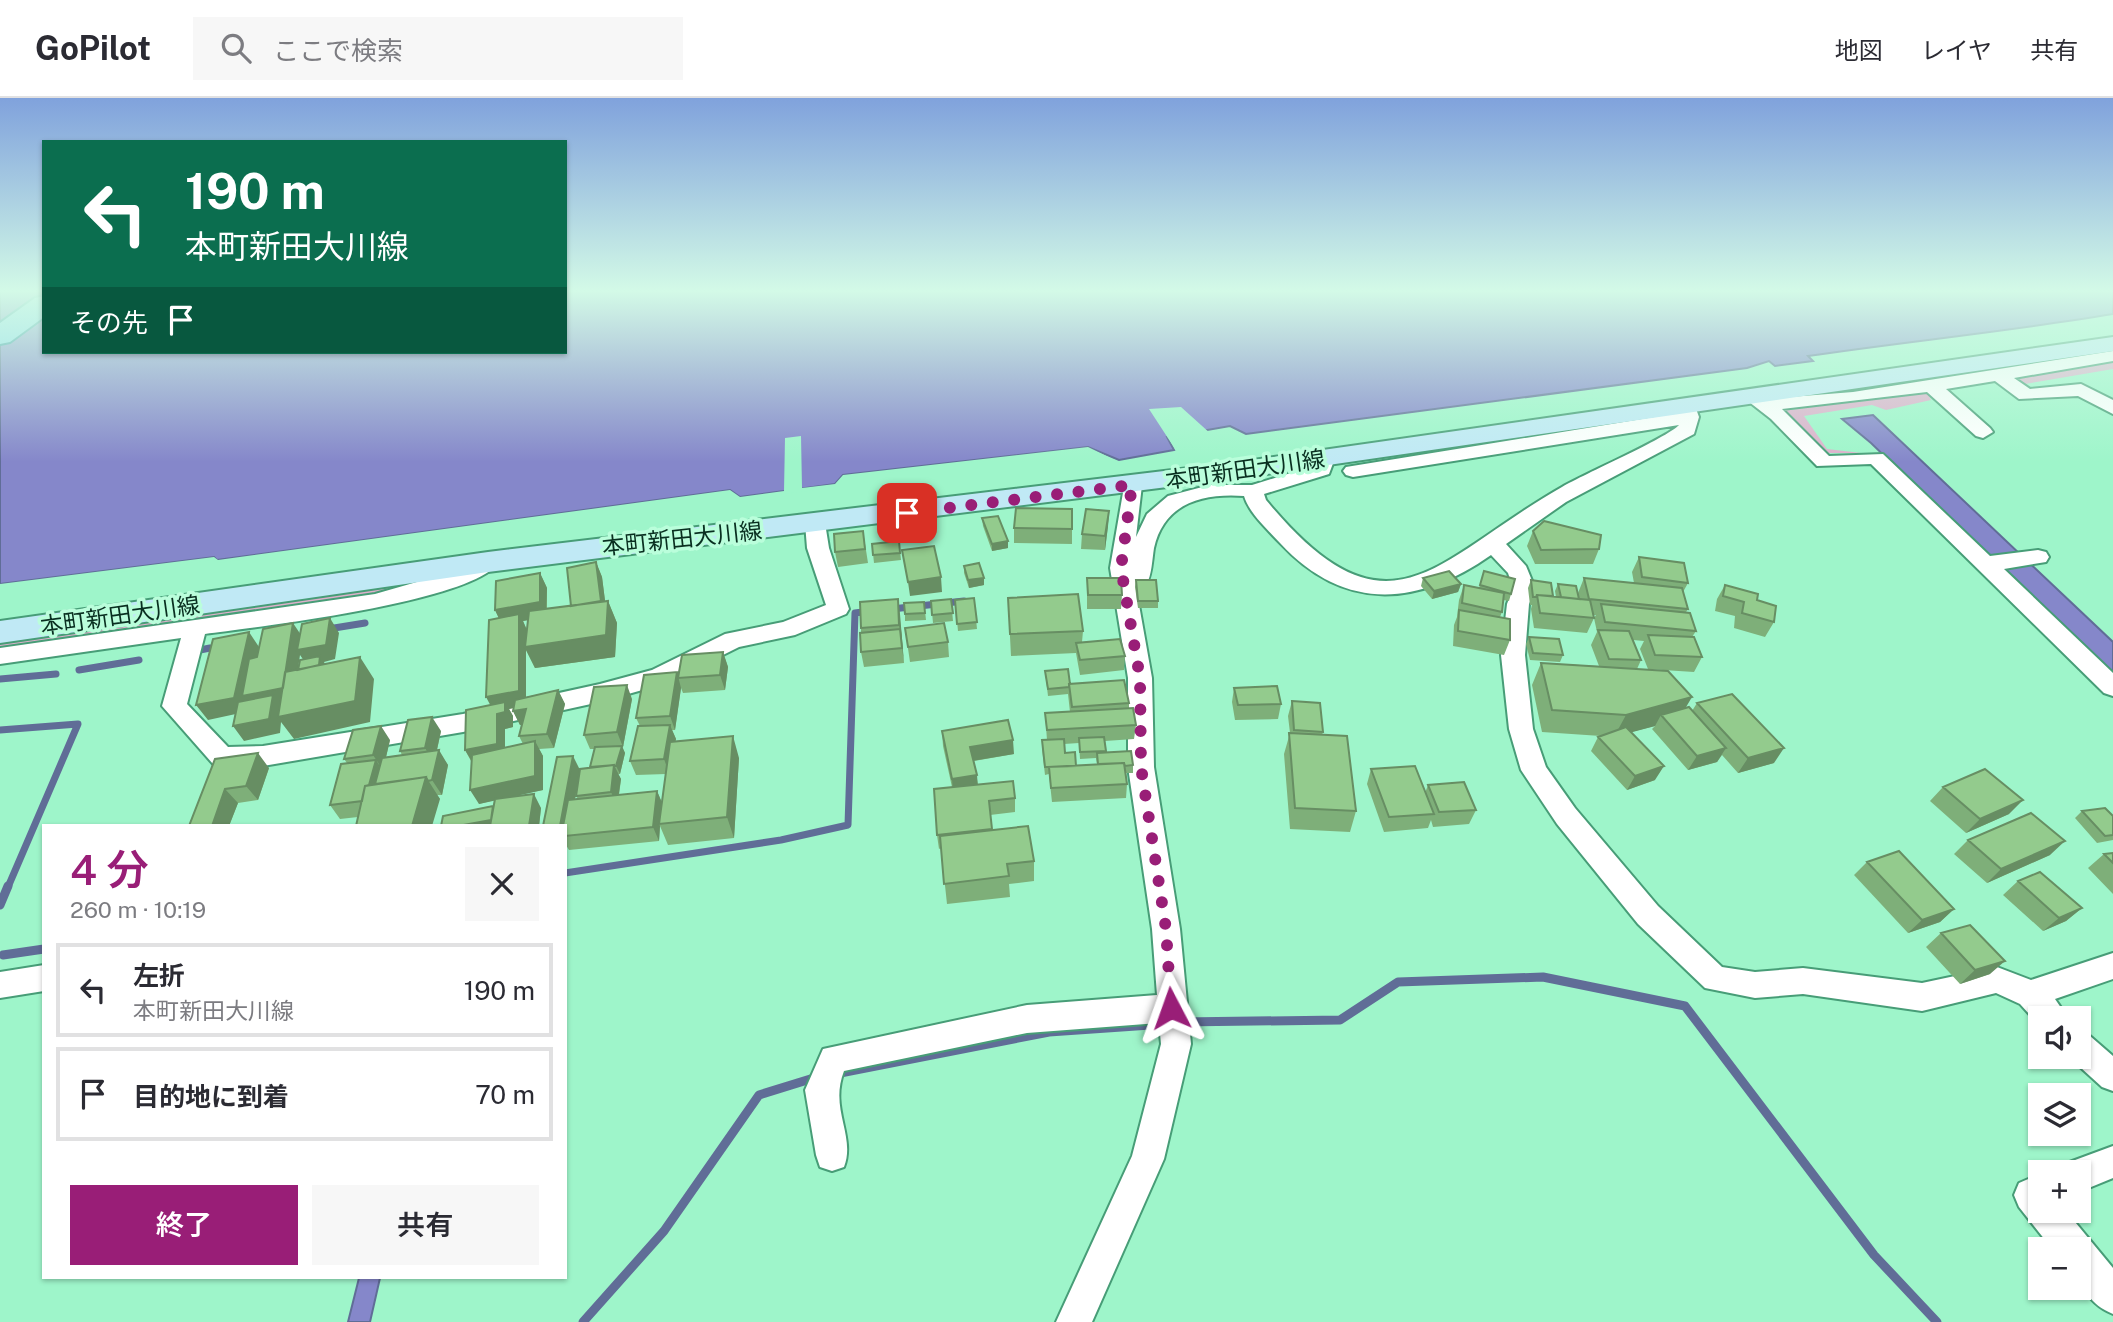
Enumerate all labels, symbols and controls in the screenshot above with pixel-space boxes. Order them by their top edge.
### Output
search box [193,17,683,80]
text: GoPilot [35,29,151,67]
icon: search [217,29,255,67]
text: ここで検索 [273,35,403,66]
text: 地図 [1835,36,1883,64]
text: レイヤ [1921,36,1992,64]
text: 共有 [2030,36,2078,64]
text: 190 m [185,162,325,220]
icon: left [70,168,161,259]
text: 本町新田大川線 [185,228,409,265]
icon: arrive [162,301,200,339]
text: その先 [70,307,148,338]
street label: 本町新田大川線 [1163,444,1327,494]
pin [877,483,937,543]
icon: arrive [888,494,926,532]
street label: 本町新田大川線 [601,516,763,560]
street label: 本町新田大川線 [38,590,202,640]
text: 4 分 [70,845,149,894]
button: close [465,847,539,921]
text: 260 m · 10:19 [70,896,206,923]
text: 左折 [133,960,185,991]
icon: left [74,971,112,1009]
position arrow [1134,971,1208,1045]
text: 190 m [464,975,535,1006]
text: 本町新田大川線 [133,997,294,1024]
map controls [2028,1006,2091,1300]
button: sound [2028,1006,2091,1069]
icon: arrive [74,1075,112,1113]
text: 70 m [475,1079,535,1110]
text: 目的地に到着 [133,1081,289,1112]
button: layers [2028,1083,2091,1146]
button: + [2028,1160,2091,1223]
button: 終了 [70,1185,298,1265]
button: 共有 [312,1185,539,1265]
button: − [2028,1237,2091,1300]

